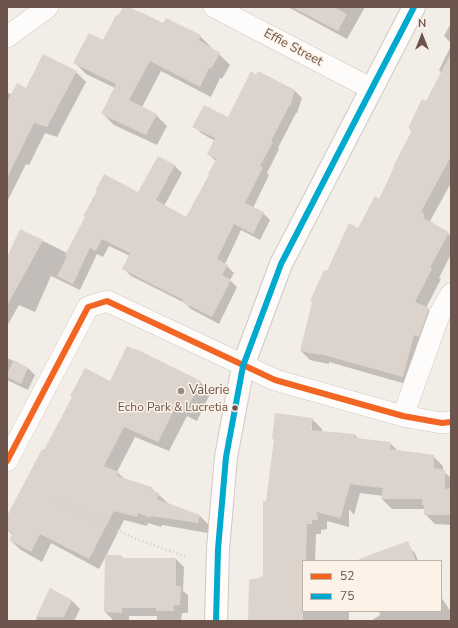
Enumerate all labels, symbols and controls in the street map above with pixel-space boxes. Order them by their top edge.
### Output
north arrow [402,16,442,56]
text: N [418,16,426,31]
street label: Effie Street [261,26,325,70]
place label: Valerie [189,383,229,399]
marker: Valerie [176,386,186,396]
place label: Echo Park & Lucretia [118,401,228,415]
marker: Echo Park & Lucretia [230,403,240,413]
legend [302,560,442,612]
text: 52 [340,568,354,584]
text: 75 [340,588,354,604]

